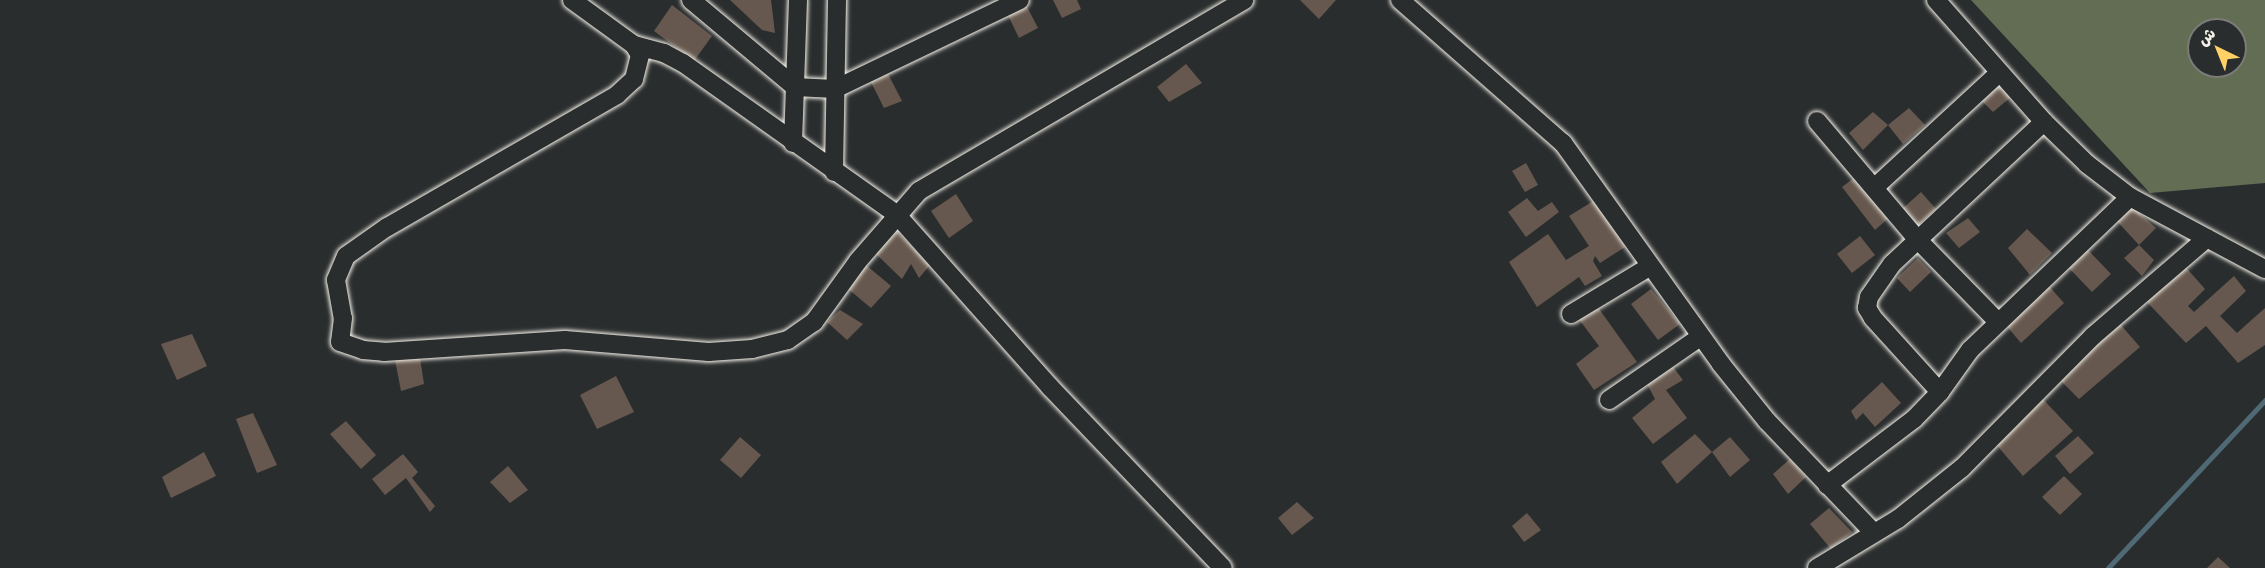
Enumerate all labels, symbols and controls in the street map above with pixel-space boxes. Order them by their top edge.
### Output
north arrow [2187,18,2247,78]
text: ش [2192,22,2219,50]

